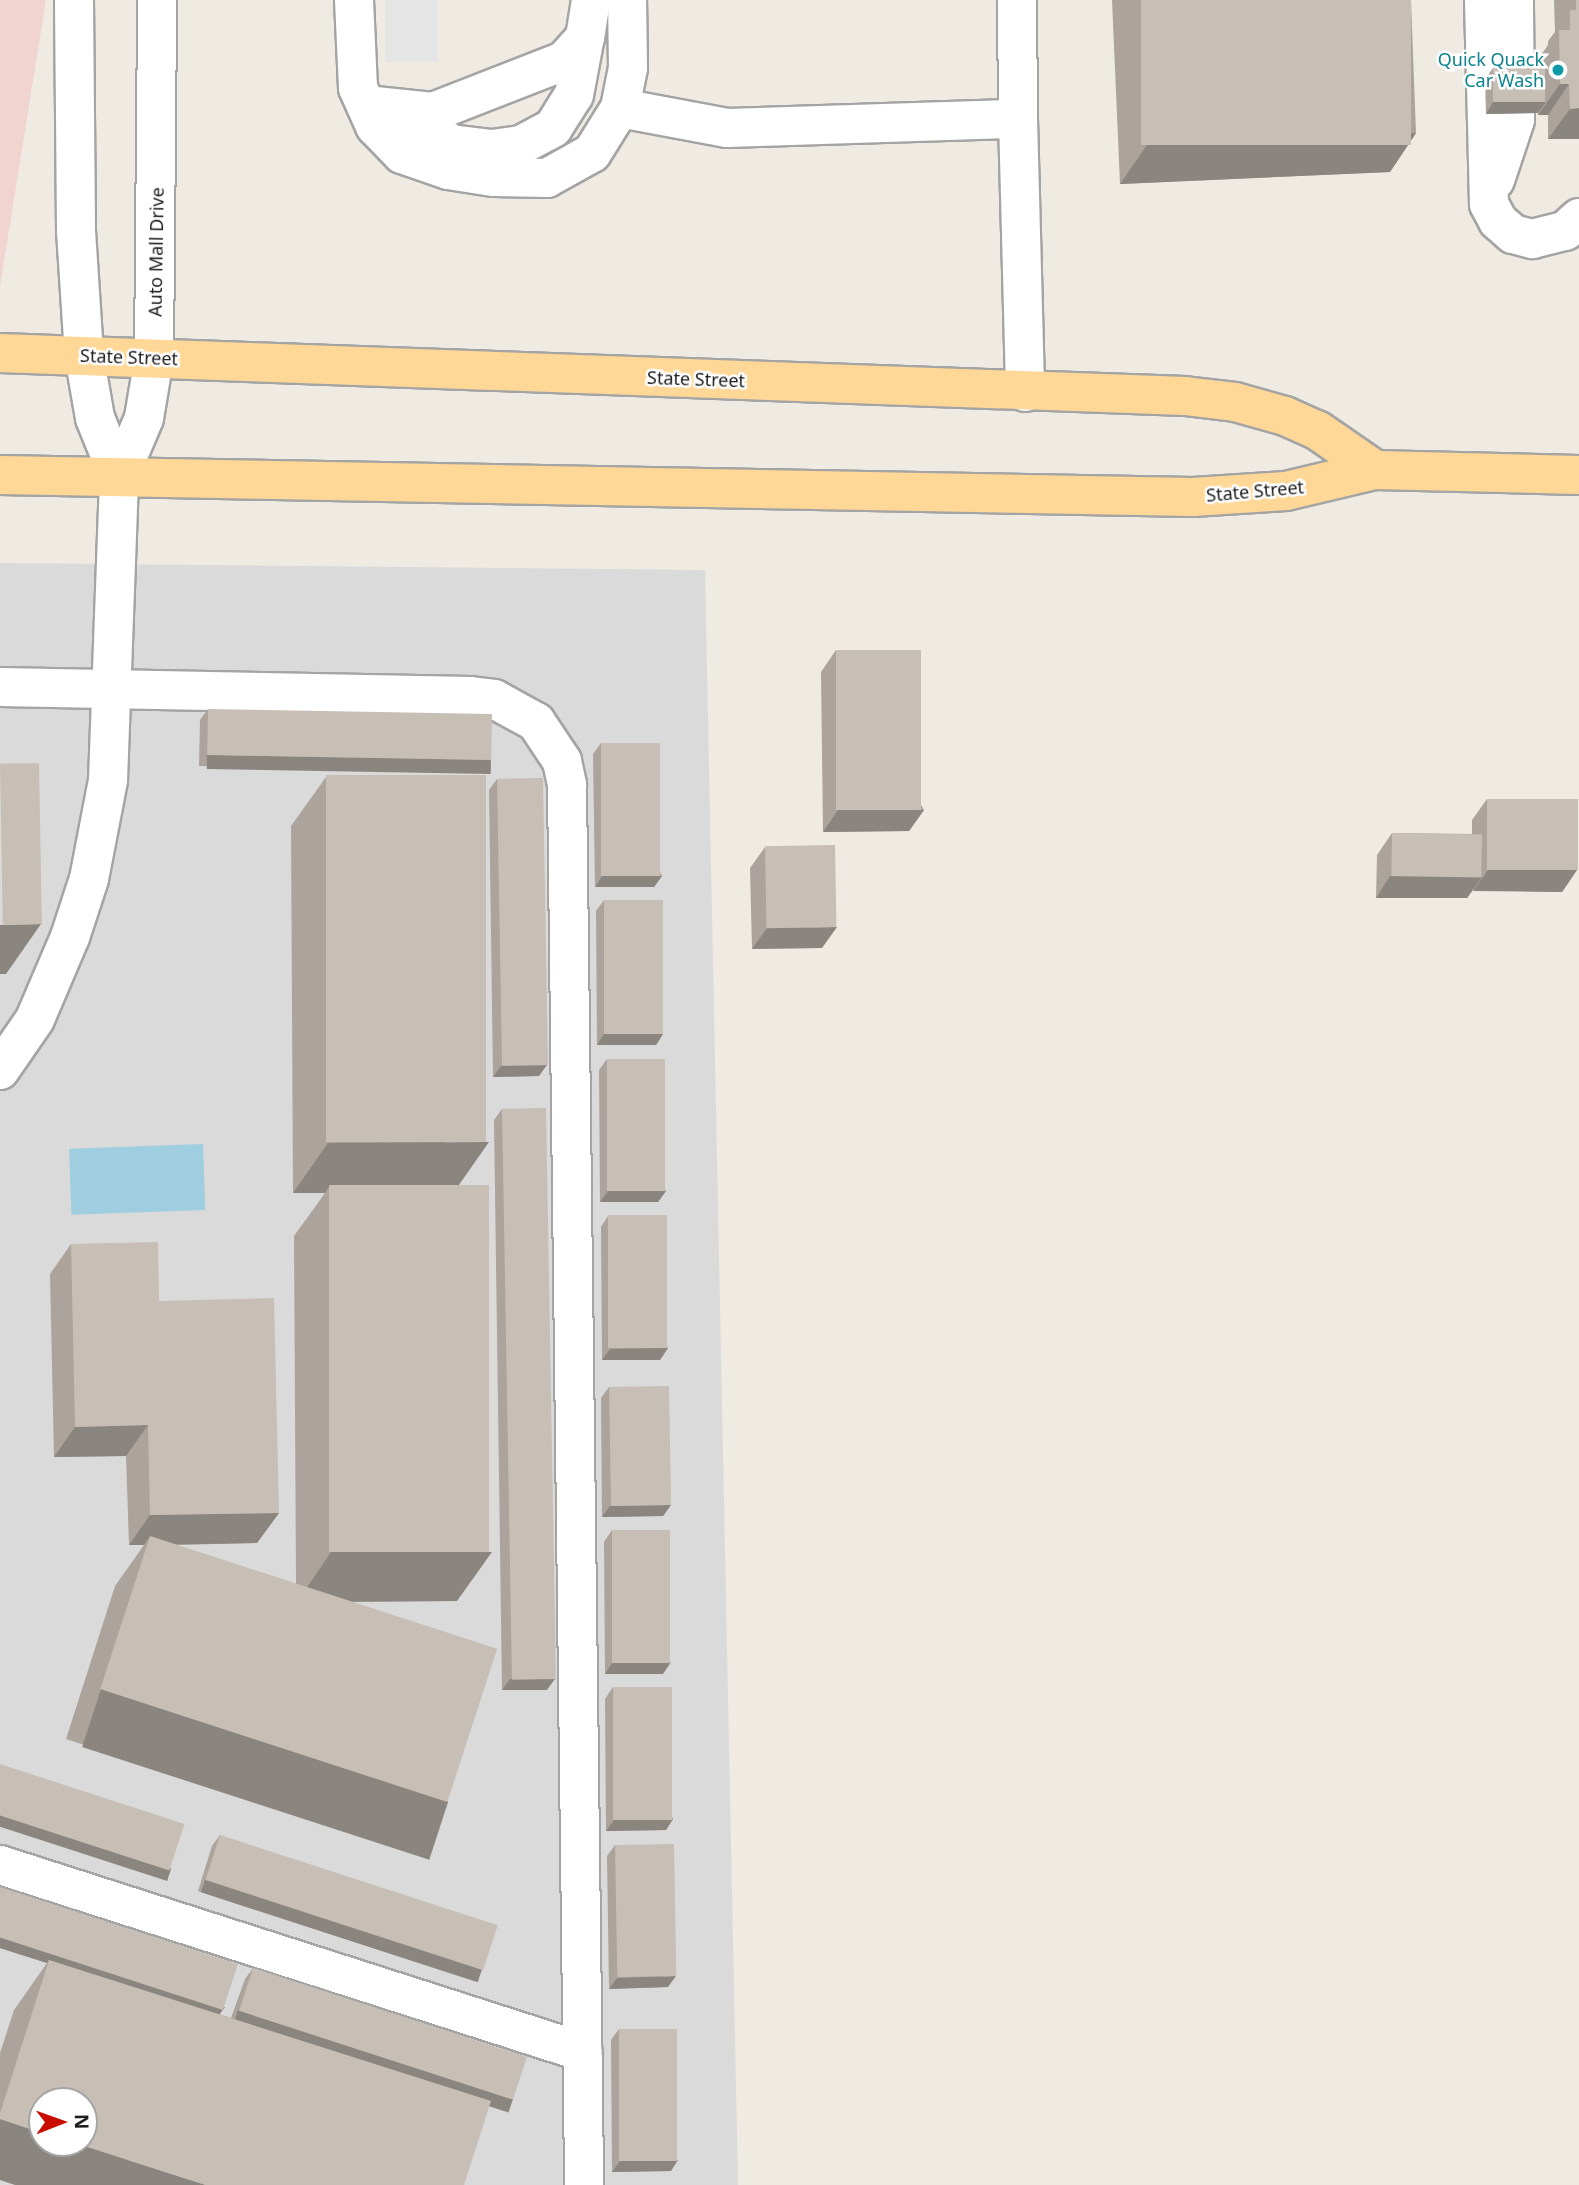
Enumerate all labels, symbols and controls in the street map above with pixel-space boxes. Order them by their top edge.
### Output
place label: Quick Quack Car Wash [1438,49,1544,92]
marker: Quick Quack Car Wash [1550,62,1566,78]
street label: Auto Mall Drive [144,187,168,317]
street label: State Street [80,344,178,370]
street label: State Street [647,366,745,392]
street label: State Street [1205,476,1305,506]
north arrow [28,2087,98,2157]
text: N [69,2114,95,2130]

